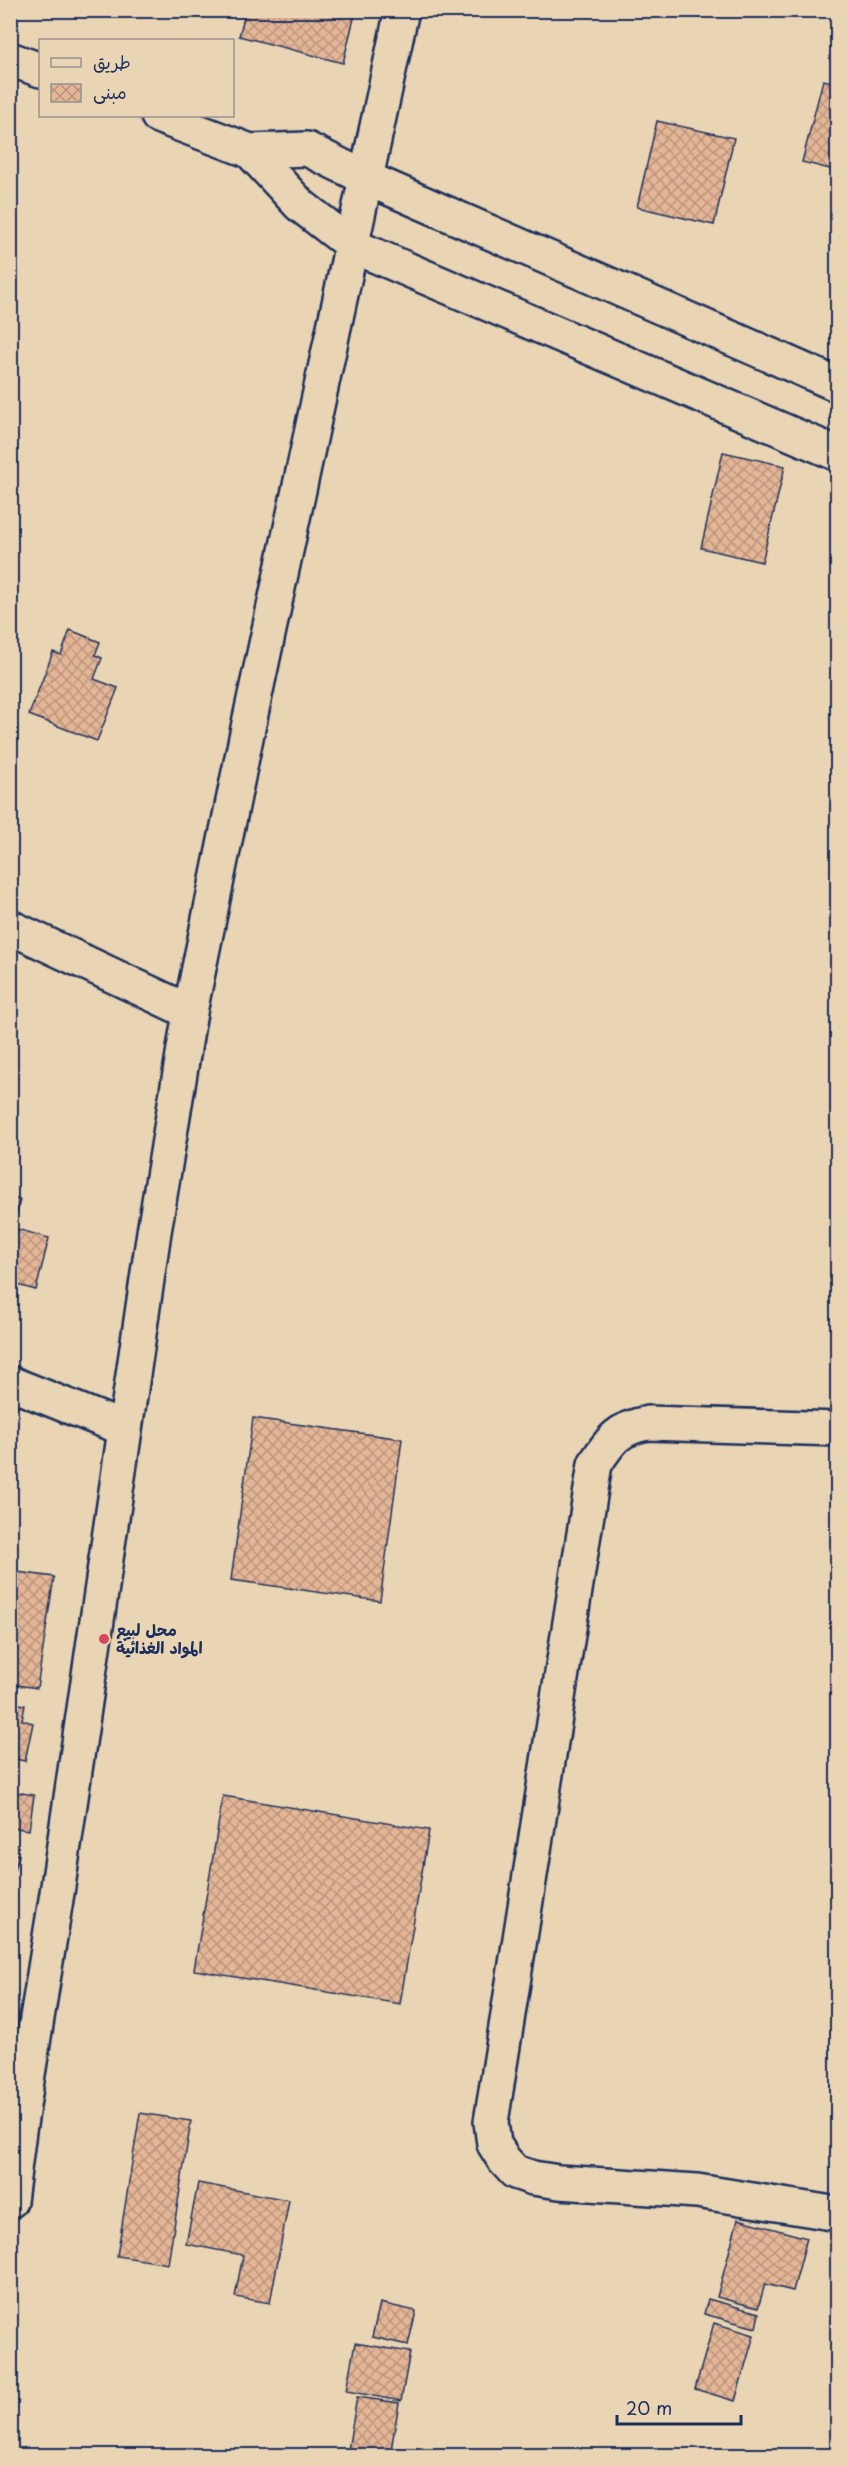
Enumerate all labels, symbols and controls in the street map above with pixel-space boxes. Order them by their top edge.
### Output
legend [39,39,234,117]
text: طريق [93,48,131,75]
text: مبنى [93,78,127,105]
place label: محل لبيع المواد الغذائية [116,1617,202,1659]
marker: محل لبيع المواد الغذائية [97,1632,111,1646]
scale bar [617,2388,742,2426]
text: 20 m [626,2394,672,2421]

